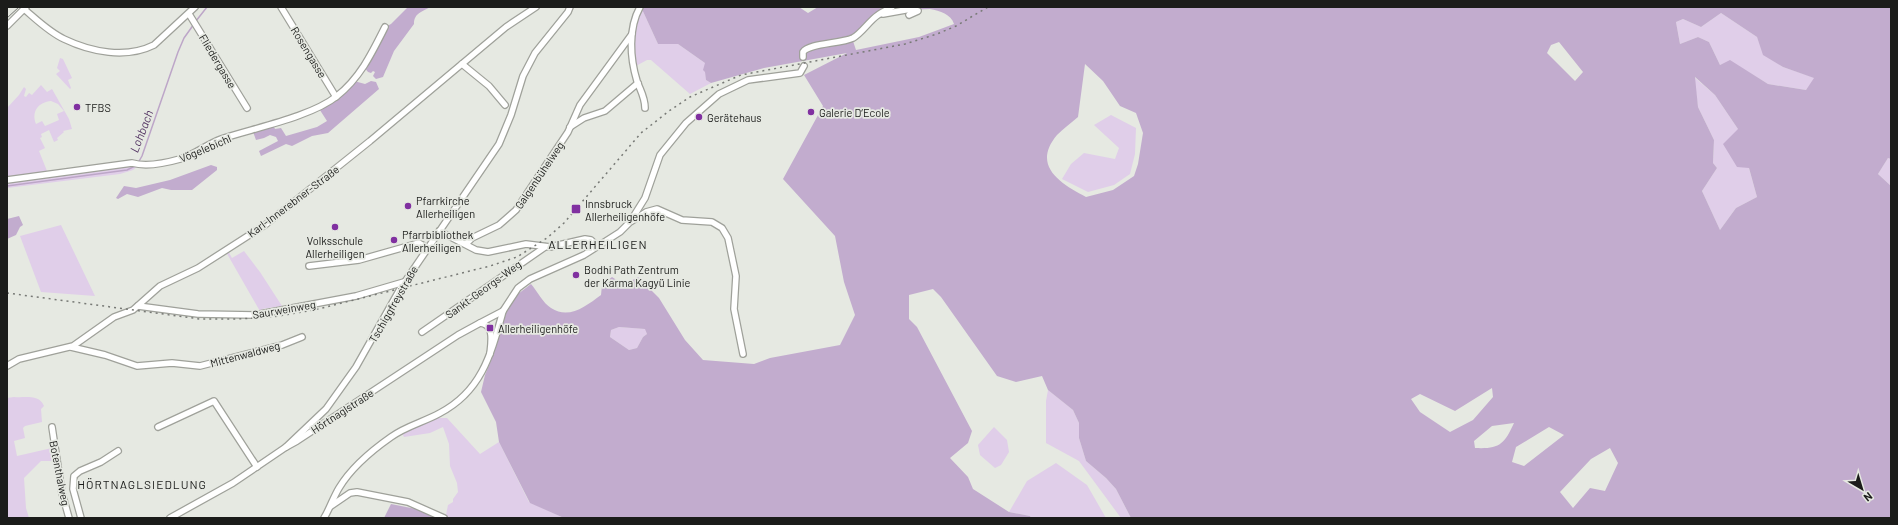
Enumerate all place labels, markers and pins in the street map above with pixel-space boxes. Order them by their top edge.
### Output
place label: TFBS [85,101,111,114]
marker: TFBS [72,102,82,112]
place label: Galerie D‘Ecole [819,106,890,119]
marker: Galerie D‘Ecole [806,107,816,117]
place label: Gerätehaus [707,111,762,124]
marker: Gerätehaus [694,112,704,122]
place label: Pfarrkirche Allerheiligen [416,194,475,220]
place label: Innsbruck Allerheiligenhöfe [585,197,665,223]
marker: Pfarrkirche Allerheiligen [403,201,413,211]
marker: Innsbruck Allerheiligenhöfe [570,203,582,215]
marker: Volksschule Allerheiligen [330,222,340,232]
place label: Pfarrbibliothek Allerheiligen [402,228,474,254]
place label: Volksschule Allerheiligen [305,234,365,260]
marker: Pfarrbibliothek Allerheiligen [389,235,399,245]
place label: Bodhi Path Zentrum der Karma Kagyü Linie [584,263,691,289]
marker: Bodhi Path Zentrum der Karma Kagyü Linie [571,270,581,280]
place label: Allerheiligenhöfe [498,322,578,335]
marker: Allerheiligenhöfe [485,323,495,333]

